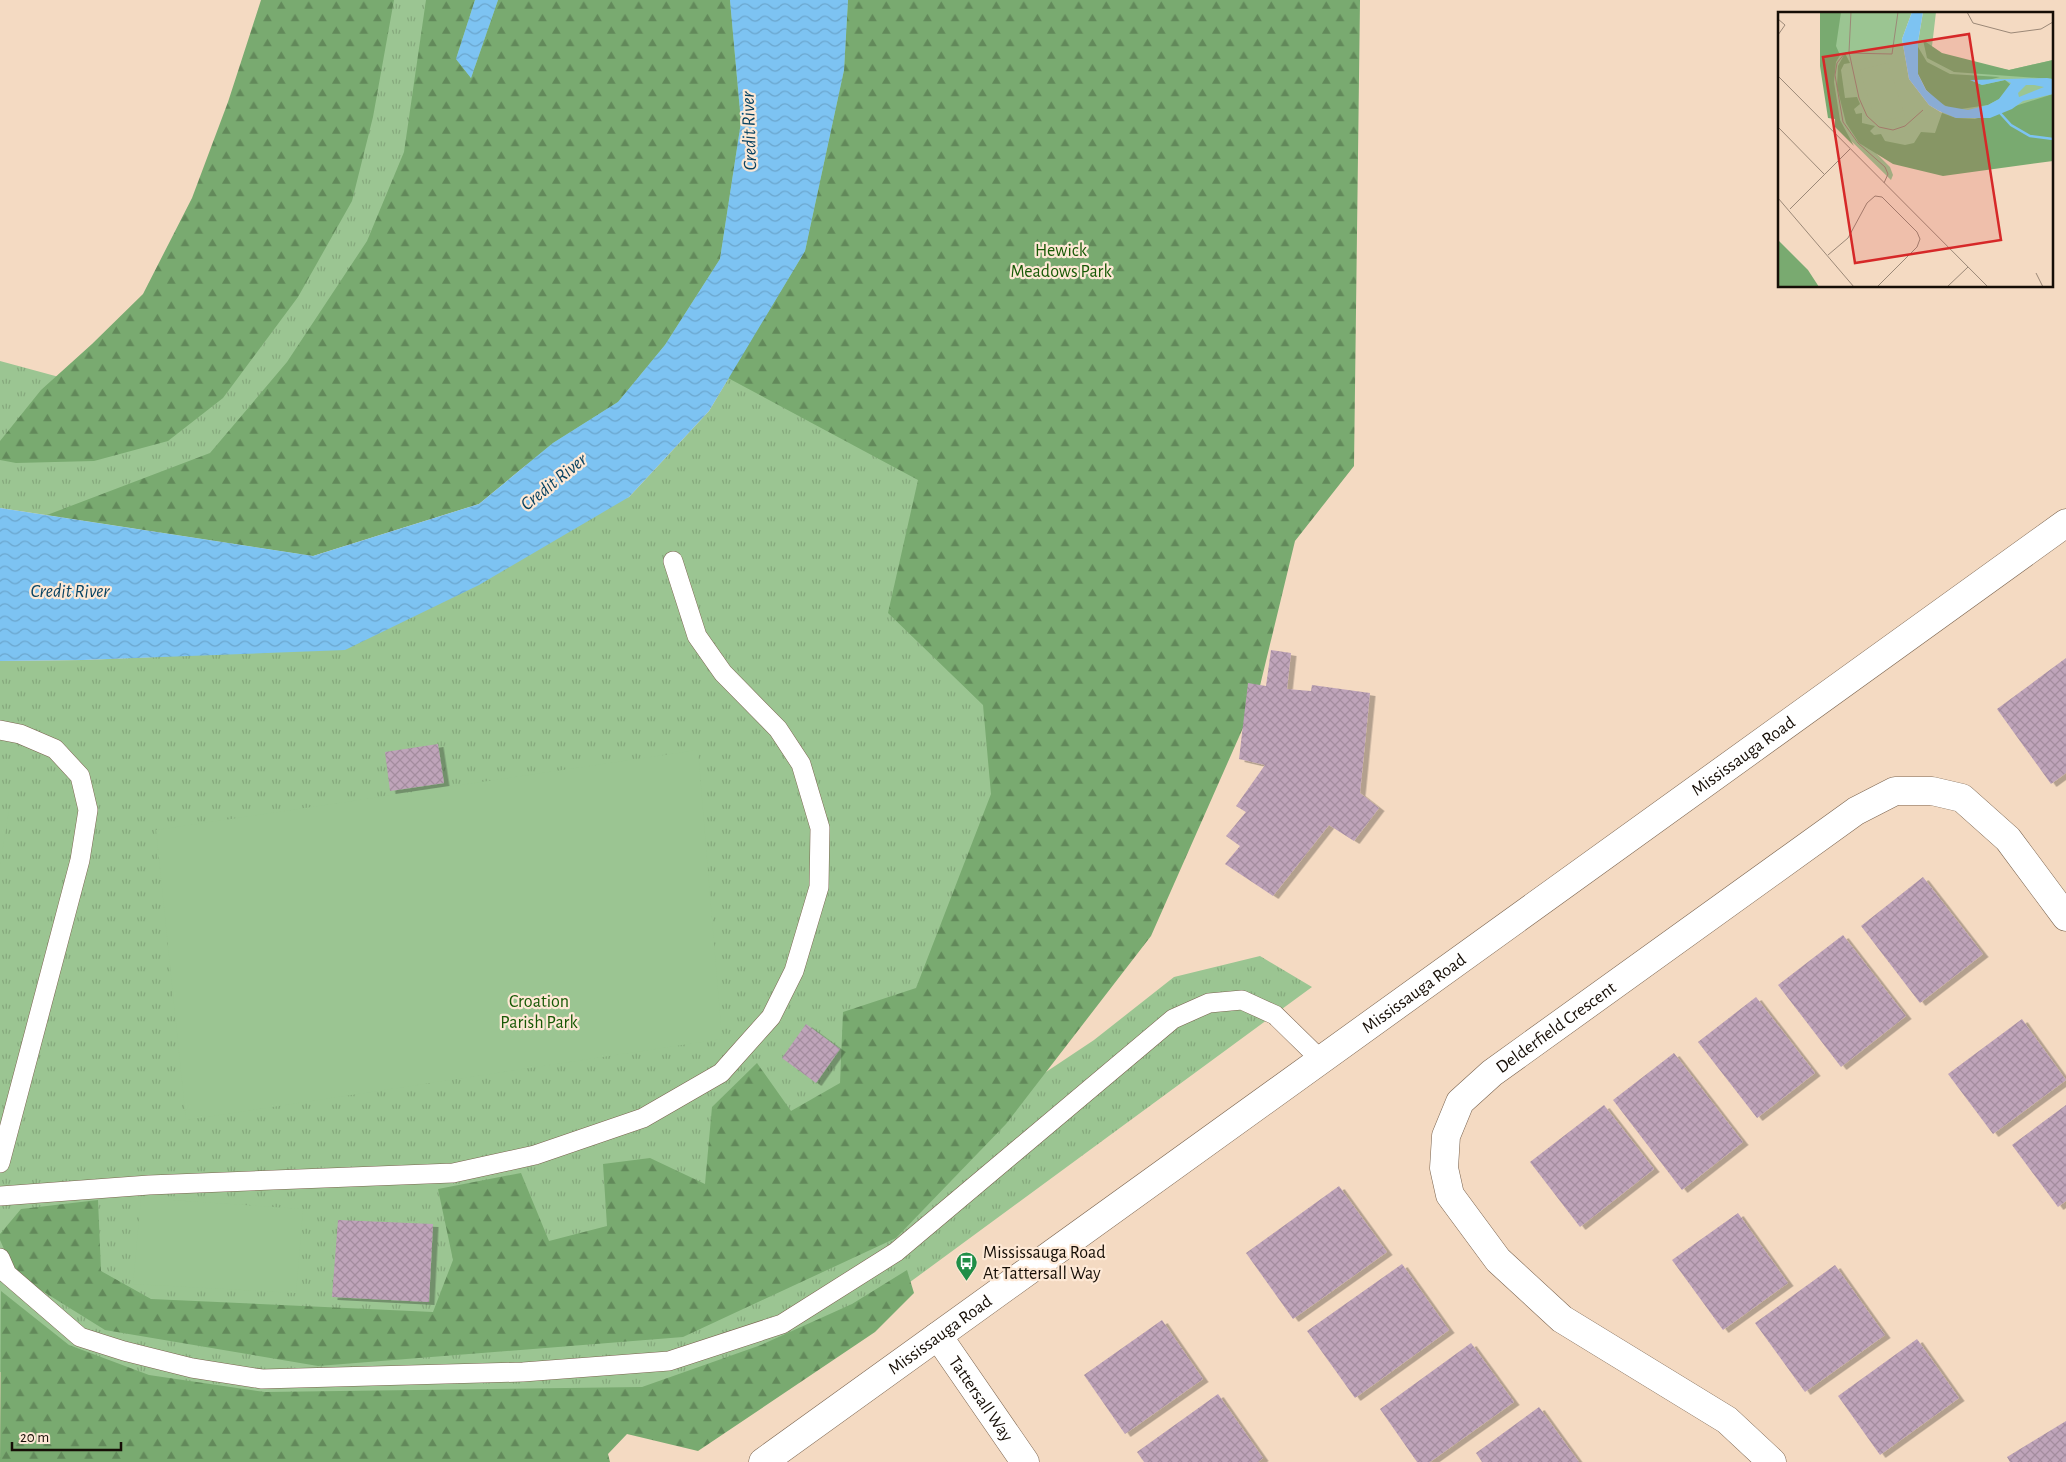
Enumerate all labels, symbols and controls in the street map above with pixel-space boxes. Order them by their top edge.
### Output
inset map [1778,12,2054,288]
water label: Credit River [739,90,760,171]
park label: Hewick Meadows Park [1010,242,1112,281]
water label: Credit River [517,449,591,514]
water label: Credit River [30,582,110,601]
street label: Mississauga Road [1689,713,1799,800]
street label: Mississauga Road [1359,951,1469,1037]
street label: Delderfield Crescent [1493,979,1620,1077]
park label: Croation Parish Park [500,993,578,1032]
place label: Mississauga Road At Tattersall Way [983,1244,1106,1283]
bus stop icon: Mississauga Road At Tattersall Way [955,1250,979,1281]
street label: Mississauga Road [885,1292,996,1379]
street label: Tattersall Way [945,1353,1016,1445]
scale bar [12,1420,121,1452]
text: 20 m [20,1430,49,1445]

